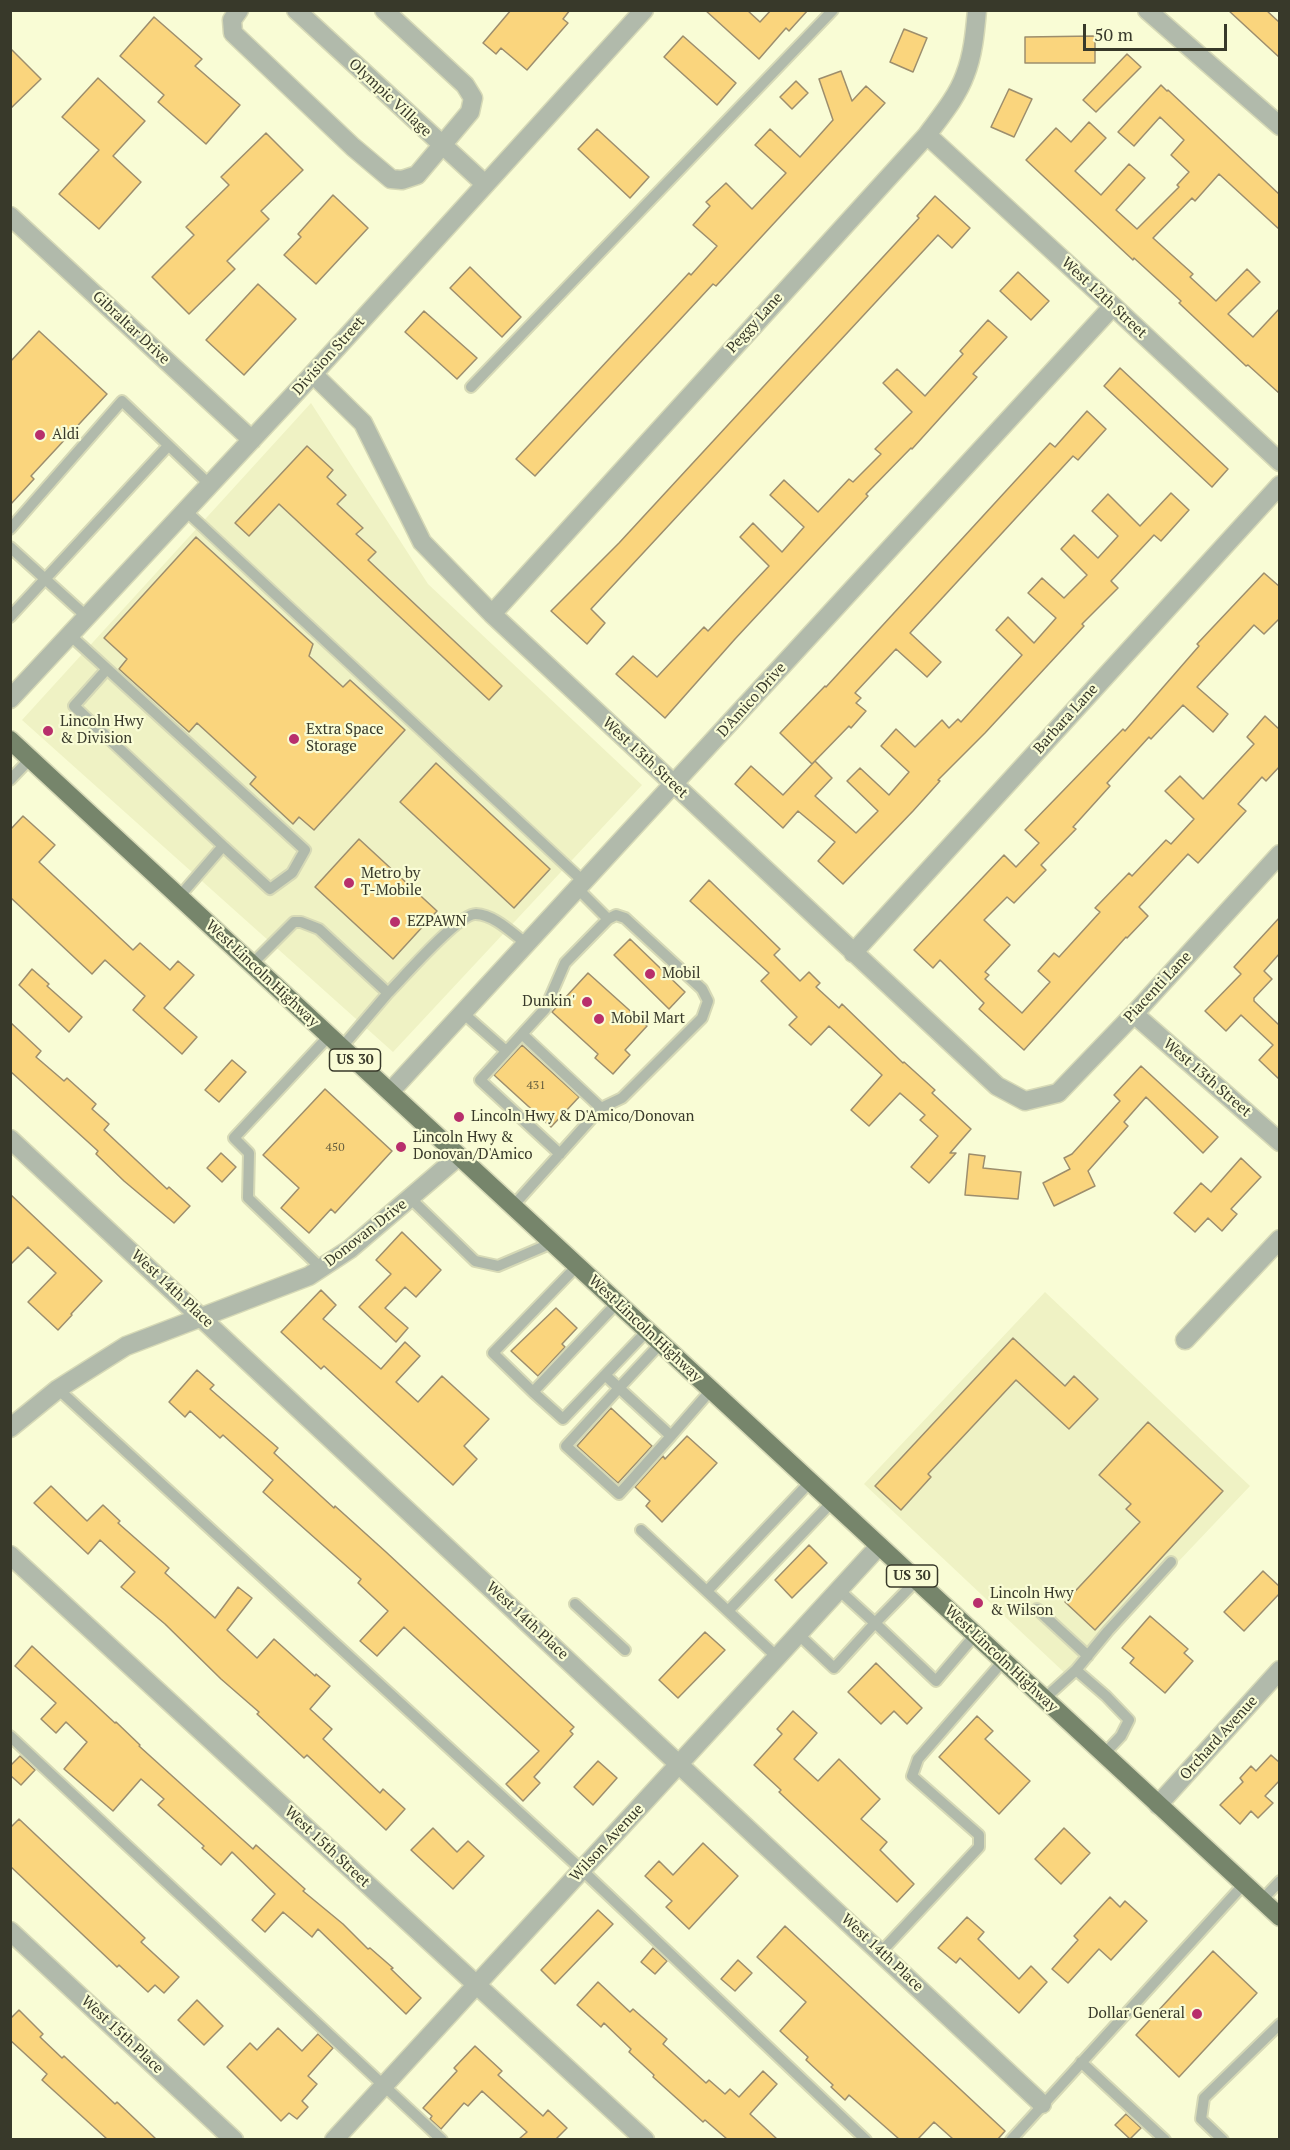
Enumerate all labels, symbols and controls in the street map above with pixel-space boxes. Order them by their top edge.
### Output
scale bar [1086,12,1230,50]
text: 50 m [1094,22,1133,46]
street label: Olympic Village [345,55,435,141]
street label: West 12th Street [1058,254,1150,342]
street label: Gibraltar Drive [89,288,173,368]
street label: Peggy Lane [723,289,787,357]
street label: Division Street [289,313,369,399]
place label: Aldi [52,426,80,444]
marker: Aldi [33,428,47,442]
street label: D'Amico Drive [714,659,790,741]
street label: Barbara Lane [1030,680,1102,758]
place label: Lincoln Hwy & Division [60,713,144,748]
street label: West 13th Street [599,714,691,802]
place label: Extra Space Storage [306,721,383,756]
marker: Lincoln Hwy & Division [41,724,55,738]
marker: Extra Space Storage [287,732,301,746]
place label: Metro by T-Mobile [361,865,422,900]
marker: Metro by T-Mobile [342,876,356,890]
place label: EZPAWN [407,913,467,931]
marker: EZPAWN [388,915,402,929]
street label: West Lincoln Highway [202,917,322,1031]
street label: Piacenti Lane [1121,948,1195,1026]
place label: Mobil [662,965,701,983]
marker: Mobil [643,967,657,981]
place label: Dunkin' [522,993,575,1011]
marker: Dunkin' [580,995,594,1009]
place label: Mobil Mart [611,1010,685,1028]
marker: Mobil Mart [592,1012,606,1026]
street label: West 13th Street [1159,1035,1255,1121]
road number: US 30 [330,1049,380,1071]
house number: 431 [526,1079,546,1093]
place label: Lincoln Hwy & D'Amico/Donovan [471,1108,694,1126]
marker: Lincoln Hwy & D'Amico/Donovan [452,1110,466,1124]
place label: Lincoln Hwy & Donovan/D'Amico [413,1129,533,1164]
marker: Lincoln Hwy & Donovan/D'Amico [394,1140,408,1154]
house number: 450 [325,1141,345,1155]
street label: Donovan Drive [321,1195,411,1271]
street label: West 14th Place [127,1246,217,1332]
street label: West Lincoln Highway [585,1272,705,1386]
road number: US 30 [886,1565,938,1587]
street label: West 14th Place [482,1578,572,1664]
place label: Lincoln Hwy & Wilson [990,1585,1074,1620]
marker: Lincoln Hwy & Wilson [971,1596,985,1610]
street label: West Lincoln Highway [941,1602,1061,1716]
street label: Orchard Avenue [1176,1692,1262,1784]
street label: Wilson Avenue [566,1800,648,1886]
street label: West 15th Street [281,1803,373,1891]
street label: West 14th Place [837,1910,927,1996]
street label: West 15th Place [77,1992,167,2078]
place label: Dollar General [1088,2005,1185,2023]
marker: Dollar General [1190,2007,1204,2021]

